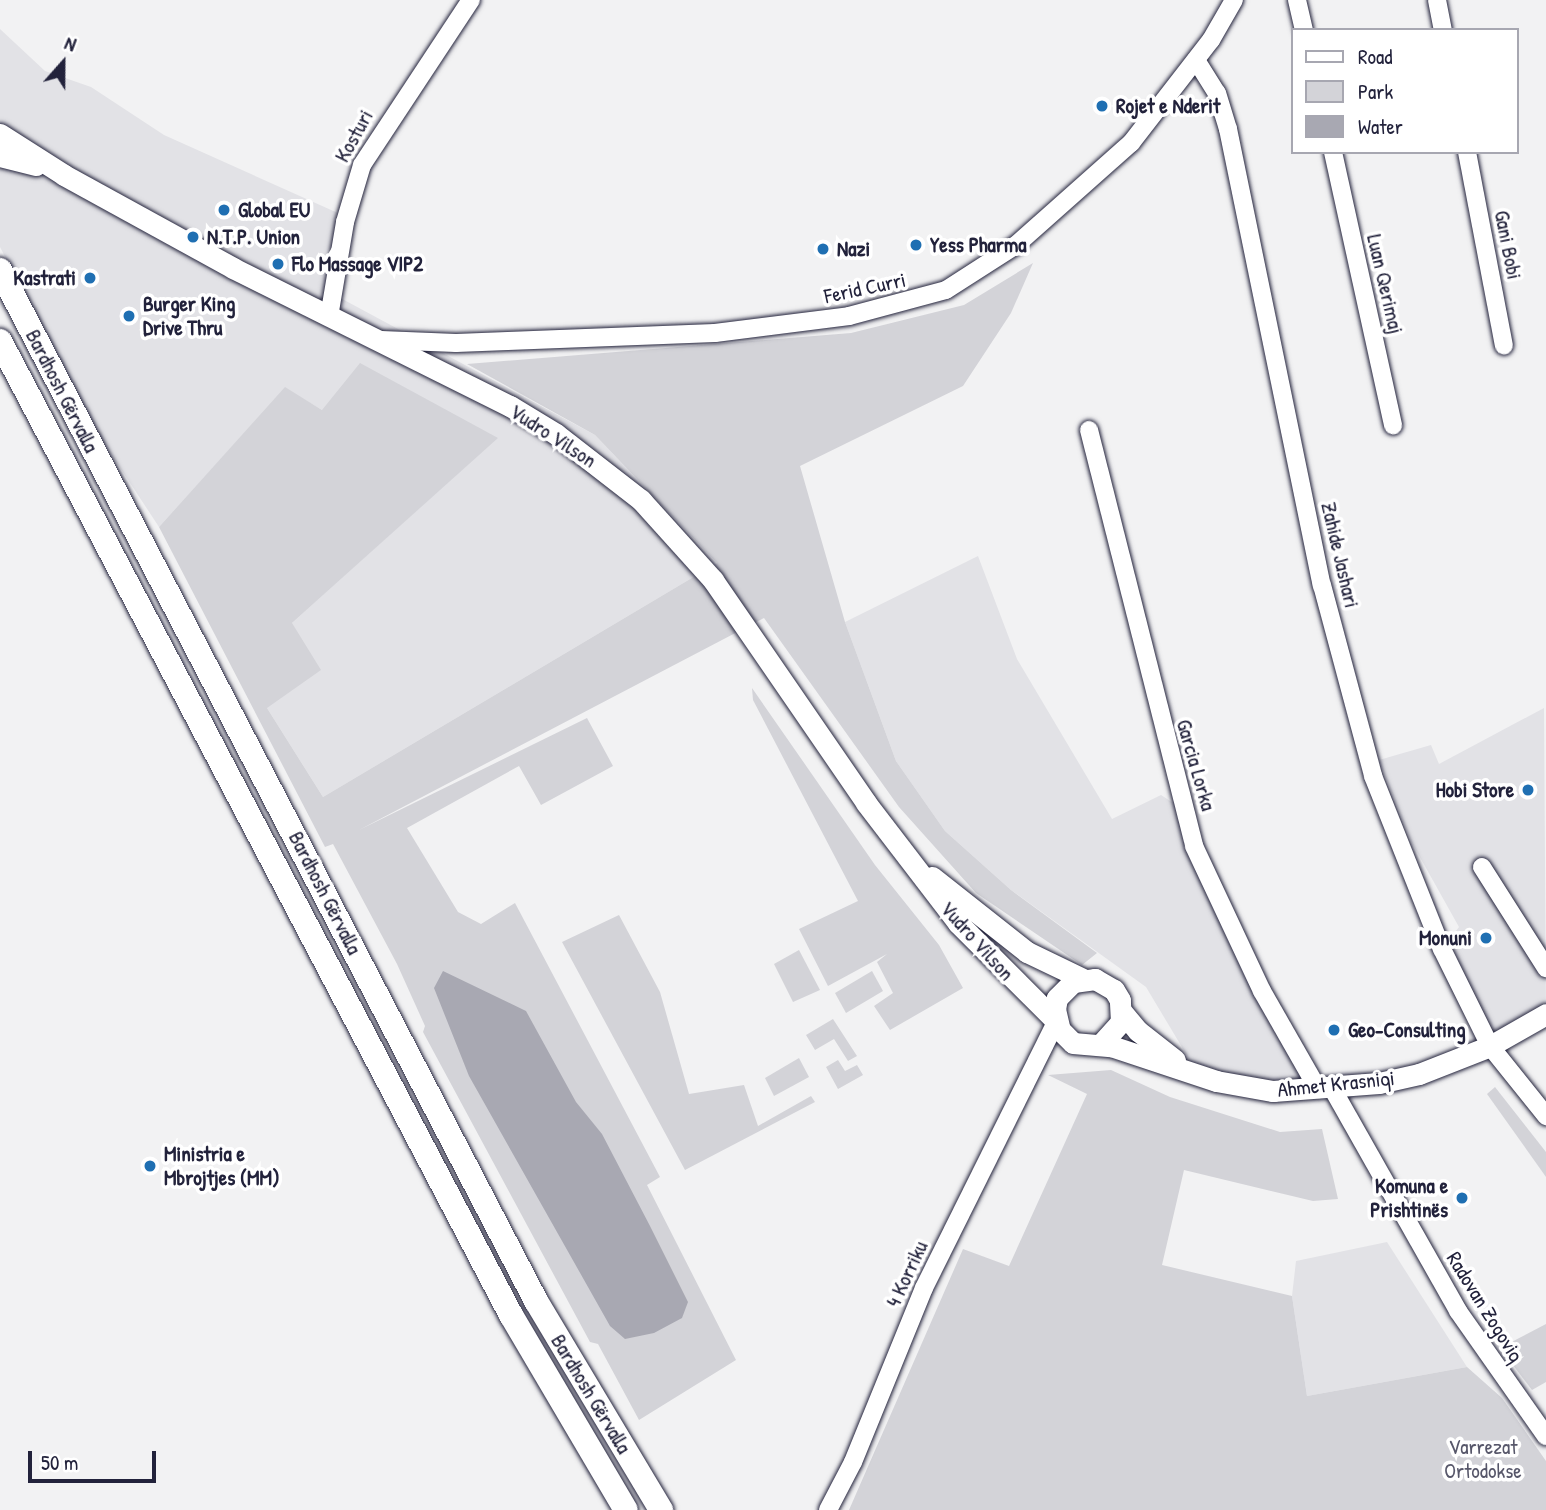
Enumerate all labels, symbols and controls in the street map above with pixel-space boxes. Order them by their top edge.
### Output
north arrow [28,28,98,98]
legend [1290,28,1518,154]
text: N [61,29,80,57]
text: Road [1358,42,1392,71]
text: Park [1358,77,1393,106]
place label: Rojet e Nderit [1116,93,1220,119]
marker: Rojet e Nderit [1094,98,1110,114]
street label: Kosturi [329,105,379,167]
text: Water [1358,112,1403,141]
place label: Global EU [238,197,310,223]
marker: Global EU [216,202,232,218]
street label: Gani Bobi [1489,208,1527,282]
place label: N.T.P. Union [207,224,300,250]
marker: N.T.P. Union [185,229,201,245]
place label: Yess Pharma [930,232,1026,258]
street label: Luan Qerimaj [1361,232,1409,336]
place label: Nazi [837,236,870,262]
marker: Yess Pharma [908,237,924,253]
marker: Nazi [815,241,831,257]
place label: Flo Massage VIP2 [292,251,423,277]
marker: Flo Massage VIP2 [270,256,286,272]
place label: Kastrati [13,265,76,291]
street label: Ferid Curri [822,267,908,309]
marker: Kastrati [82,270,98,286]
place label: Burger King Drive Thru [143,291,235,341]
marker: Burger King Drive Thru [121,308,137,324]
street label: Bardhosh Gërvalla [20,325,104,457]
street label: Vudro Vilson [505,399,601,473]
street label: Zahide Jashari [1316,500,1364,610]
street label: Garcia Lorka [1171,717,1221,813]
place label: Hobi Store [1436,777,1514,803]
marker: Hobi Store [1520,782,1536,798]
street label: Bardhosh Gërvalla [283,827,367,959]
street label: Vudro Vilson [935,896,1019,986]
place label: Monuni [1419,925,1472,951]
marker: Monuni [1478,930,1494,946]
place label: Geo-Consulting [1348,1017,1466,1043]
marker: Geo-Consulting [1326,1022,1342,1038]
street label: Ahmet Krasniqi [1276,1065,1396,1103]
place label: Ministria e Mbrojtjes (MM) [164,1141,280,1191]
marker: Ministria e Mbrojtjes (MM) [142,1158,158,1174]
place label: Komuna e Prishtinës [1370,1173,1448,1223]
marker: Komuna e Prishtinës [1454,1190,1470,1206]
street label: 4 Korriku [881,1237,933,1311]
street label: Radovan Zogoviq [1441,1247,1529,1367]
street label: Bardhosh Gërvalla [546,1330,636,1458]
park label: Varrezat Ortodokse [1444,1434,1522,1484]
scale bar [32,1436,159,1480]
text: 50 m [41,1448,78,1477]

